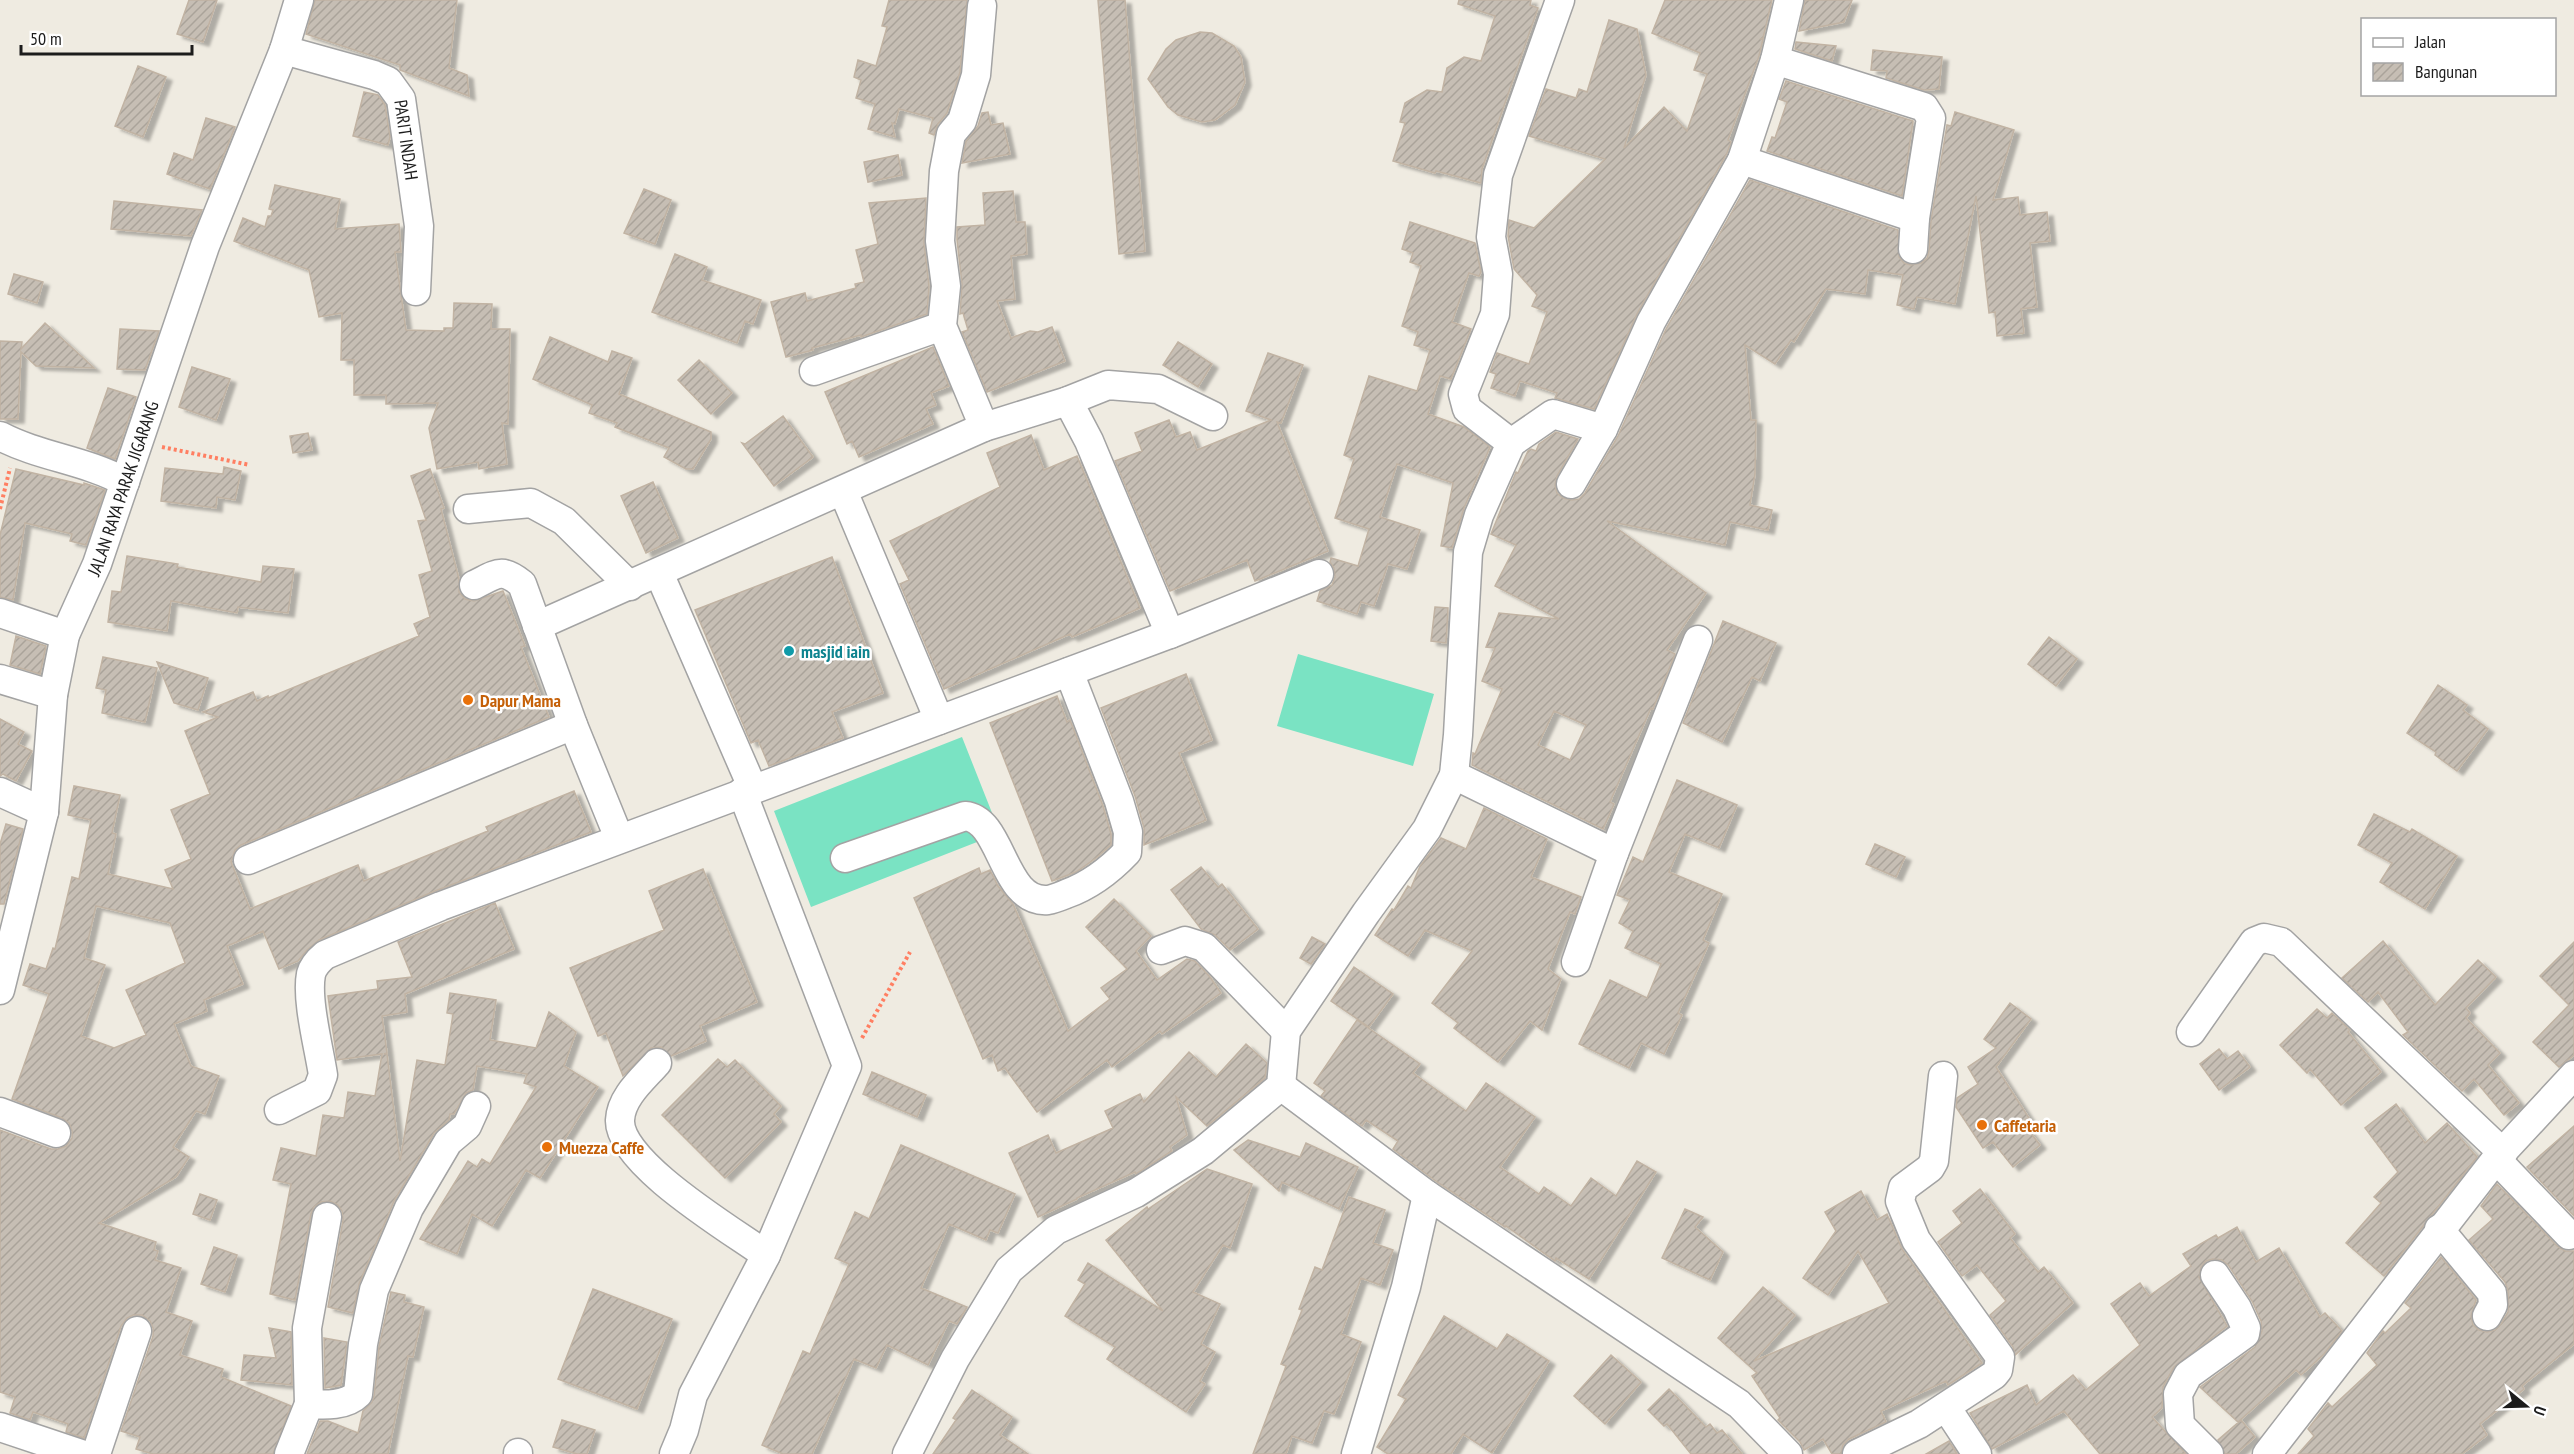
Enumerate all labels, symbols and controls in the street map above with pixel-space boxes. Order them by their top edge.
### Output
scale bar [21,18,192,56]
legend [2361,18,2556,96]
text: 50 m [30,27,62,50]
text: Jalan [2414,30,2446,53]
text: Bangunan [2415,60,2477,83]
street label: PARIT INDAH [390,98,424,181]
street label: JALAN RAYA PARAK JIGARANG [81,398,163,580]
place label: masjid iain [801,640,870,663]
marker: masjid iain [782,644,796,658]
place label: Dapur Mama [480,689,561,712]
marker: Dapur Mama [461,693,475,707]
place label: Caffetaria [1994,1114,2056,1137]
marker: Caffetaria [1975,1118,1989,1132]
place label: Muezza Caffe [559,1136,644,1159]
marker: Muezza Caffe [540,1140,554,1154]
north arrow [2496,1376,2556,1436]
text: U [2529,1404,2551,1418]

